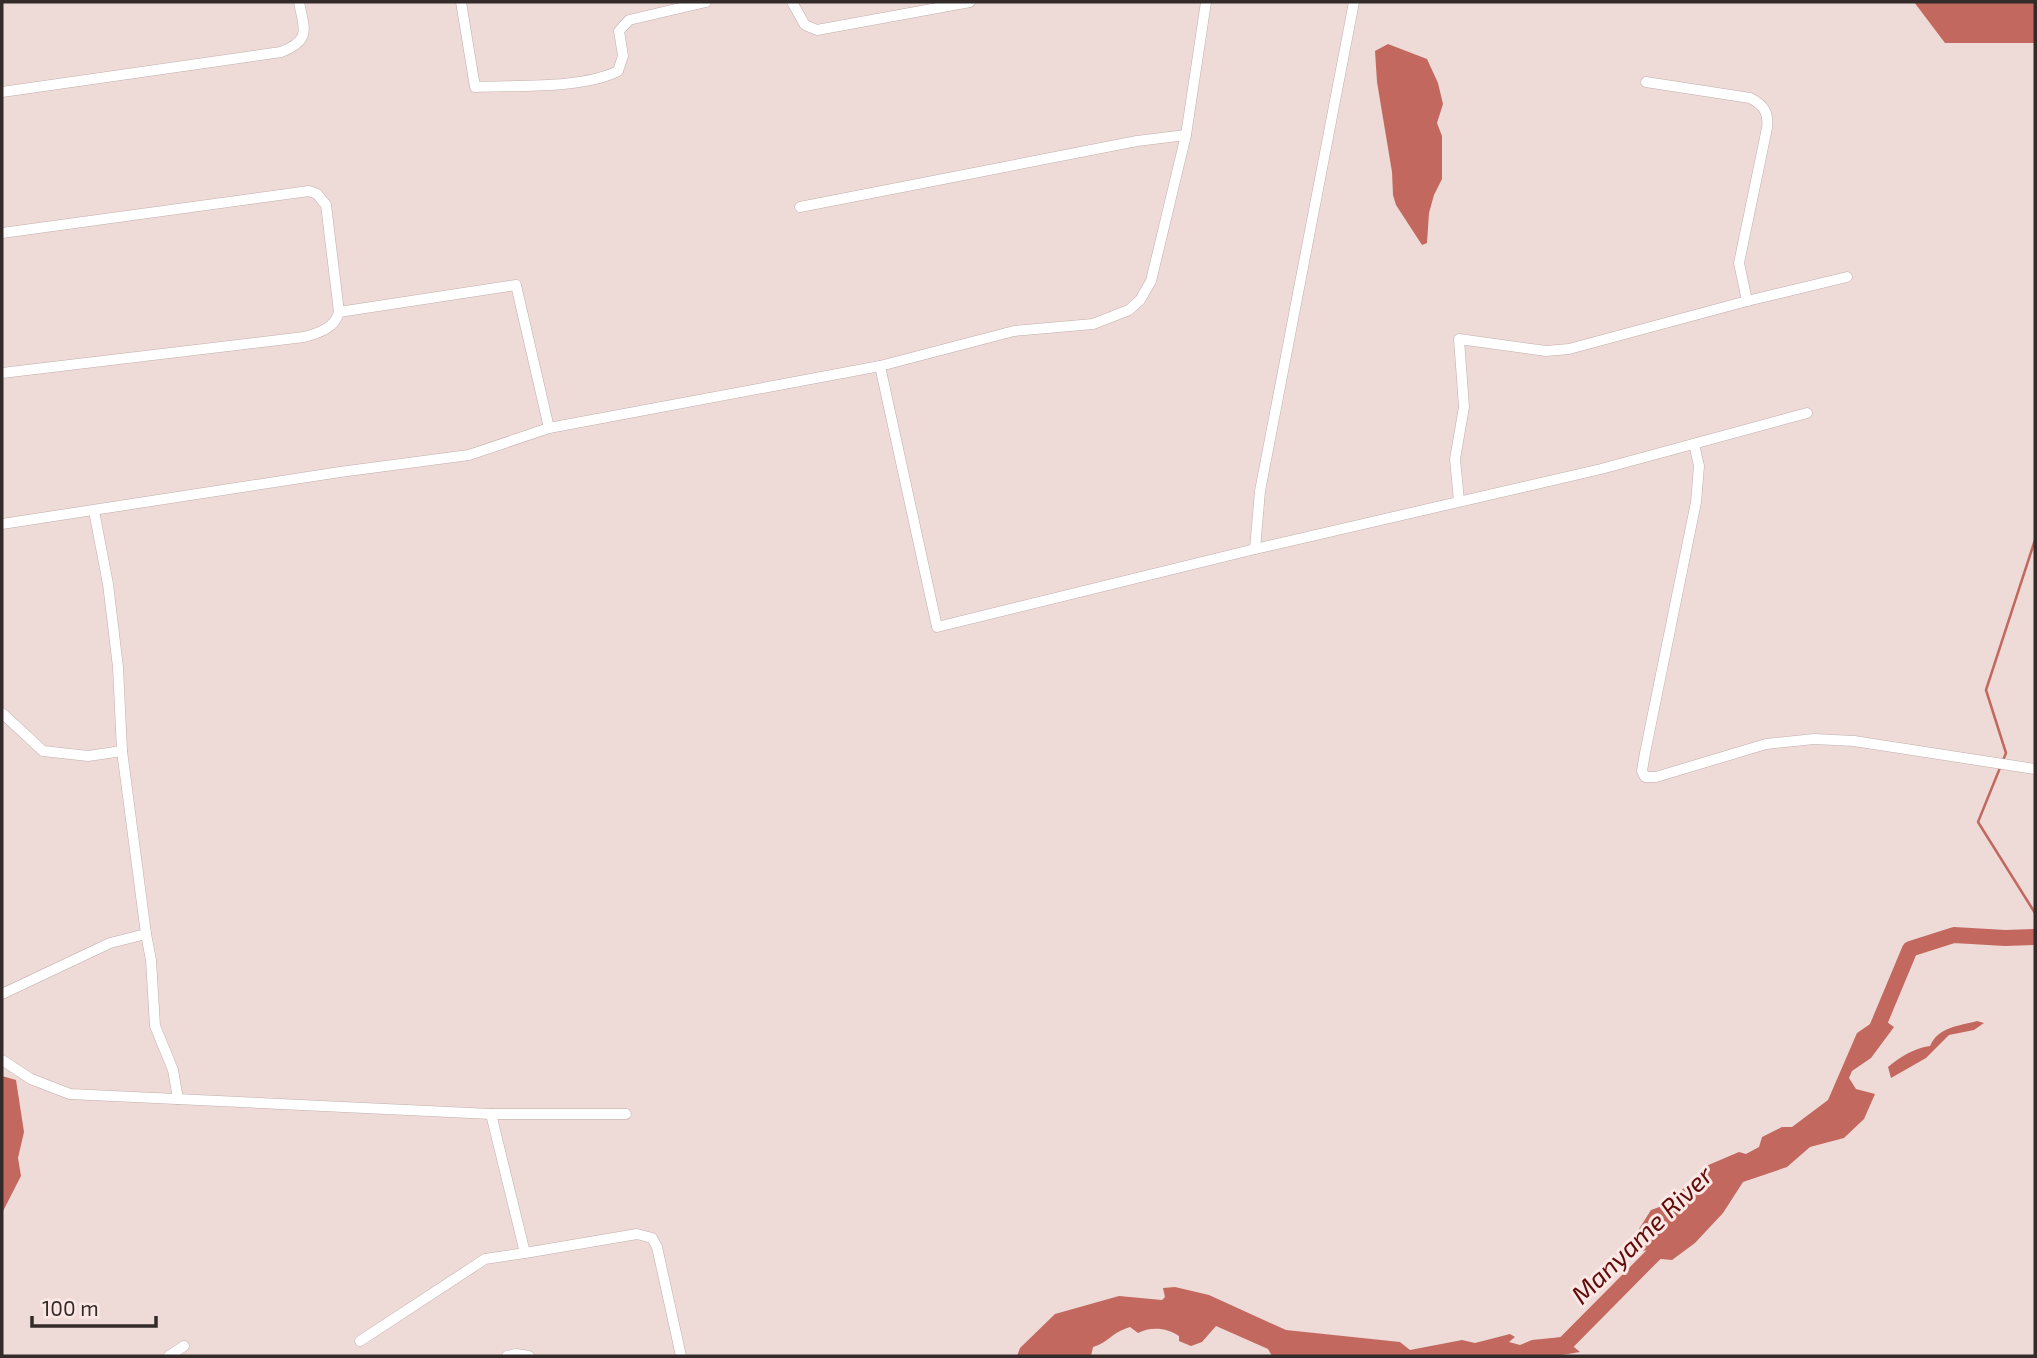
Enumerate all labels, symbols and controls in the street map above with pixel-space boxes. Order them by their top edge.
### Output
water label: Manyame River [1564,1158,1719,1310]
scale bar [32,1284,156,1328]
text: 100 m [42,1295,99,1320]

